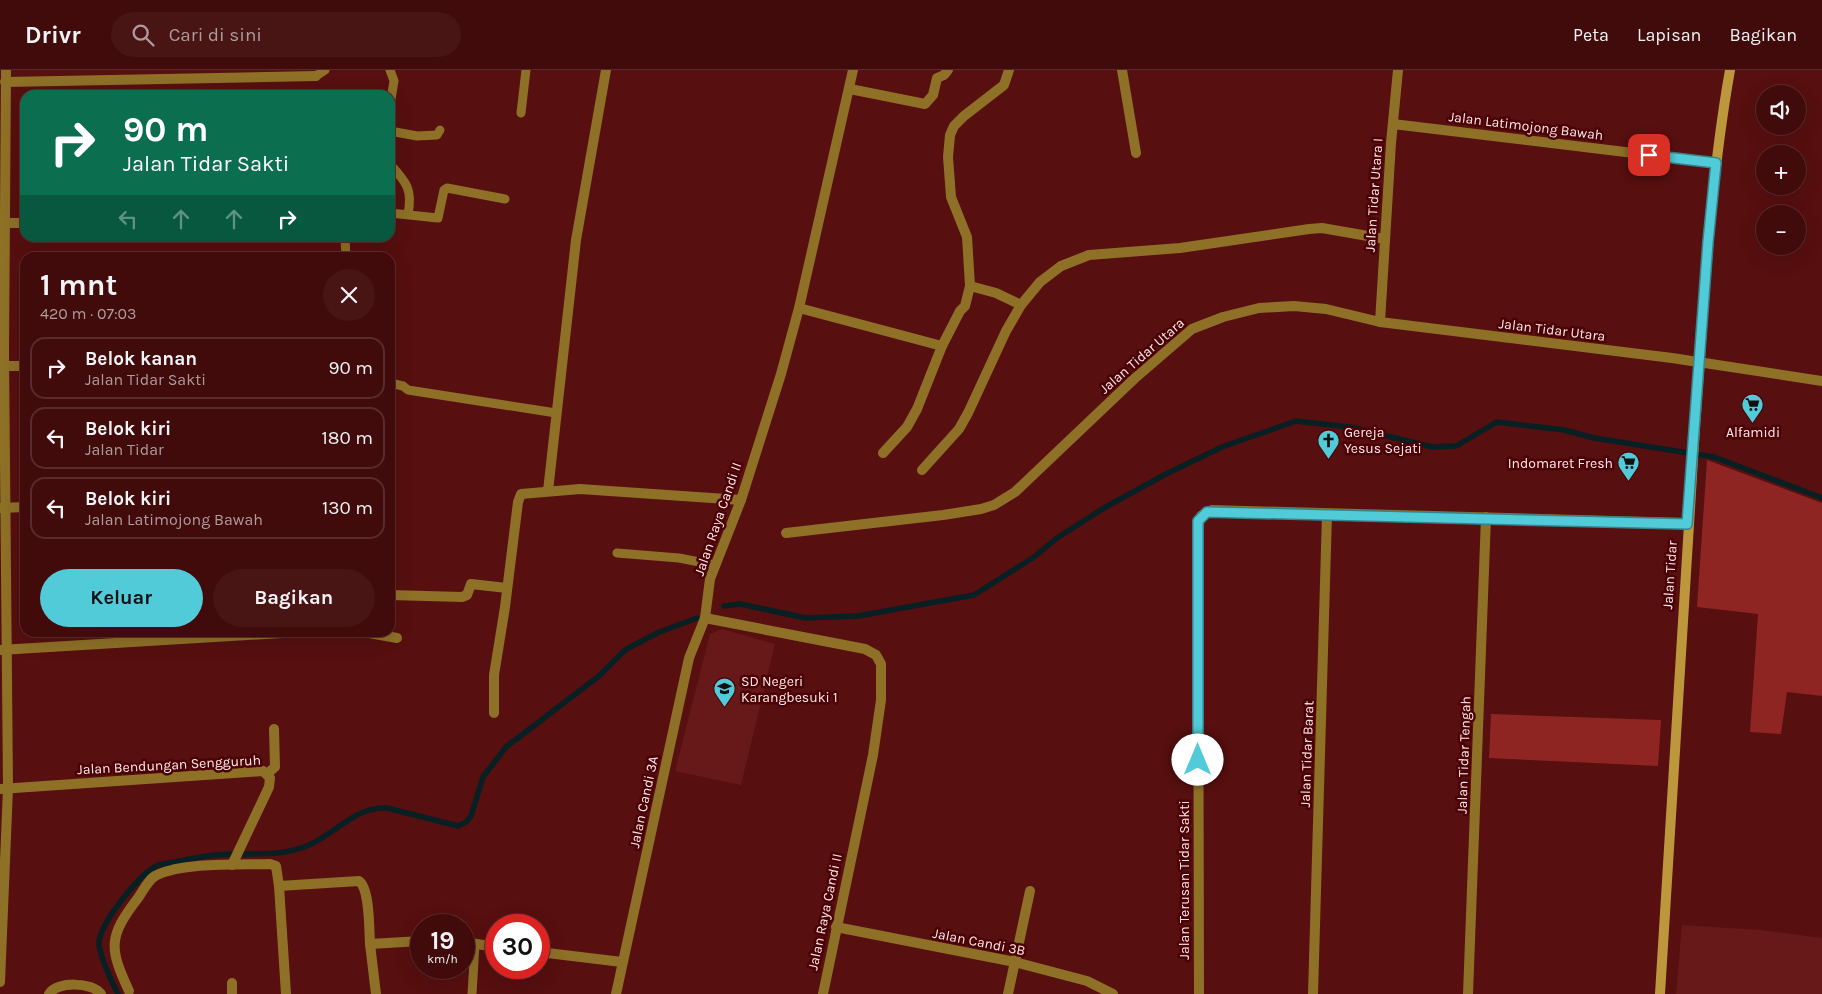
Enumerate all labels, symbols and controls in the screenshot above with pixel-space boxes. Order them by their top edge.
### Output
search box [111,12,461,57]
text: Drivr [25,21,81,49]
icon: search [129,21,157,49]
text: Cari di sini [169,24,262,46]
text: Peta [1573,24,1609,46]
text: Lapisan [1637,24,1701,46]
text: Bagikan [1729,24,1797,46]
map controls [1756,85,1806,255]
button: sound [1756,85,1806,135]
street label: Jalan Latimojong Bawah [1448,108,1604,144]
text: 90 m [123,109,209,150]
icon: right [40,110,105,175]
pin [1628,134,1670,176]
street label: Jalan Tidar Utara I [1362,137,1386,253]
icon: arrive [1635,141,1663,169]
button: + [1756,145,1806,195]
text: Jalan Tidar Sakti [123,151,289,177]
icon: left [114,205,142,233]
icon: ahead [167,205,195,233]
icon: ahead [220,205,248,233]
icon: right [273,205,301,233]
button: − [1756,205,1806,255]
text: 1 mnt [40,267,117,303]
button: close [323,269,375,321]
text: 420 m · 07:03 [40,304,137,323]
street label: Jalan Tidar Utara [1096,314,1188,398]
street label: Jalan Tidar Utara [1498,315,1606,345]
text: Belok kanan [85,348,197,370]
icon: right [42,354,70,382]
text: 90 m [328,357,373,379]
text: Jalan Tidar Sakti [85,370,206,389]
supermarket icon: Alfamidi [1741,392,1765,423]
text: Belok kiri [85,418,171,440]
icon: left [42,424,70,452]
place label: Gereja Yesus Sejati [1344,424,1422,457]
place label: Alfamidi [1726,424,1780,441]
text: 180 m [321,427,373,449]
church icon: Gereja Yesus Sejati [1316,428,1340,459]
text: Jalan Tidar [85,440,164,459]
supermarket icon: Indomaret Fresh [1617,451,1641,482]
place label: Indomaret Fresh [1508,455,1613,472]
street label: Jalan Raya Candi II [691,460,745,578]
text: Belok kiri [85,488,171,510]
icon: left [42,494,70,522]
text: 130 m [322,497,373,519]
text: Jalan Latimojong Bawah [85,510,263,529]
street label: Jalan Tidar [1659,539,1681,610]
button: Keluar [40,569,203,627]
button: Bagikan [213,569,375,627]
place label: SD Negeri Karangbesuki 1 [741,673,838,706]
school or university icon: SD Negeri Karangbesuki 1 [713,677,737,708]
street label: Jalan Tidar Tengah [1453,696,1475,814]
street label: Jalan Tidar Barat [1297,700,1317,808]
position arrow [1171,733,1223,785]
street label: Jalan Bendungan Sengguruh [77,752,261,778]
street label: Jalan Candi 3A [626,754,662,850]
street label: Jalan Terusan Tidar Sakti [1176,800,1193,960]
street label: Jalan Raya Candi II [804,852,846,972]
speed limit sign: 30 [485,914,550,979]
street label: Jalan Candi 3B [931,925,1027,959]
text: 19 [430,926,455,955]
text: km/h [427,952,458,966]

